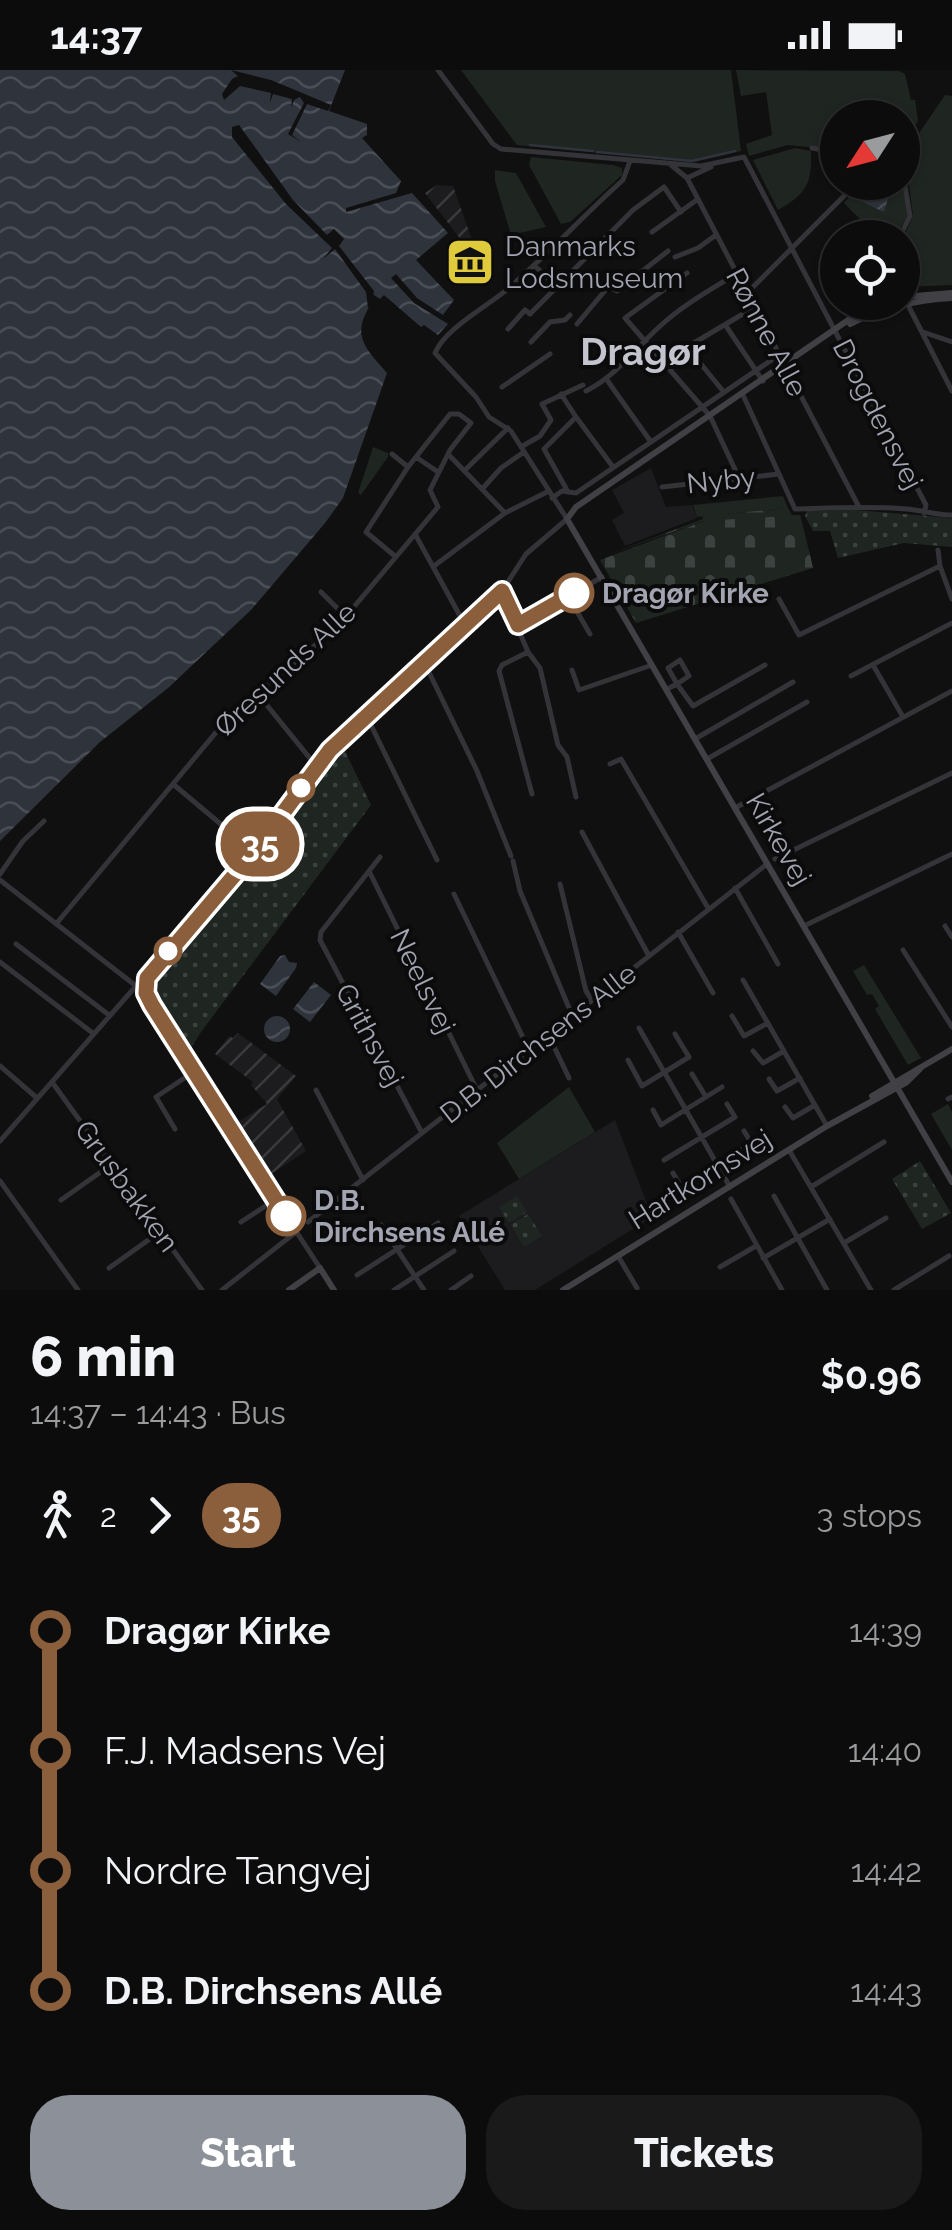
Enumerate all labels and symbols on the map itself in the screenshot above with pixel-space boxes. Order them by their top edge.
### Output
north arrow [820,100,920,200]
place label: Danmarks Lodsmuseum [505,230,683,295]
museum icon: Danmarks Lodsmuseum [444,236,496,288]
street label: Rønne Alle [719,262,814,402]
district label: Dragør [580,329,706,374]
street label: Drogdensvej [826,334,929,495]
street label: Nyby [685,460,757,501]
marker: Dragør Kirke [555,574,593,612]
place label: Dragør Kirke [602,577,769,610]
street label: Øresunds Alle [208,596,363,743]
unlabelled marker [288,775,314,801]
street label: Kirkevej [739,787,818,891]
line badge: 35 [215,812,305,876]
street label: Neelsvej [383,924,462,1039]
unlabelled marker [155,938,181,964]
street label: D.B. Dirchsens Alle [434,957,643,1130]
street label: Grithsvej [329,978,410,1092]
street label: Grusbakken [68,1114,185,1258]
street label: Hartkornsvej [623,1122,778,1236]
place label: D.B. Dirchsens Allé [314,1184,505,1249]
marker: D.B. Dirchsens Allé [267,1197,305,1235]

